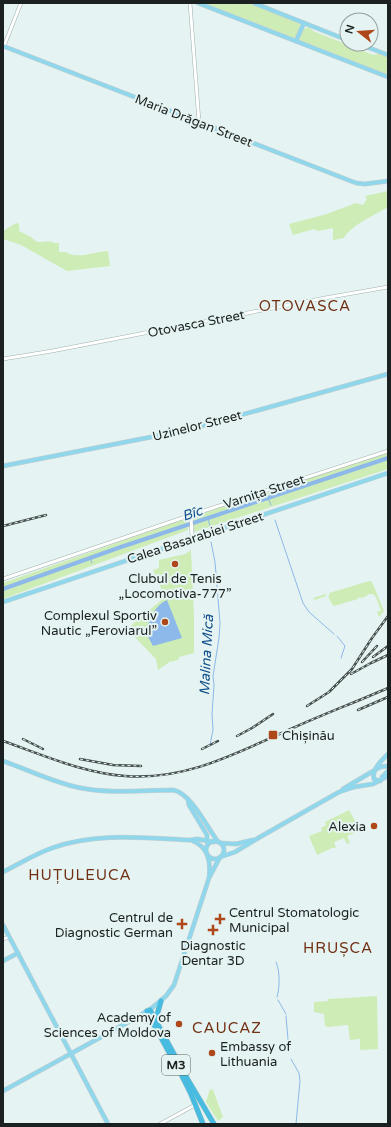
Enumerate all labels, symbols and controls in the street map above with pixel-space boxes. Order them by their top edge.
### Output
north arrow [339,12,379,52]
text: N [342,23,357,35]
street label: Maria Drăgan Street [133,91,255,151]
district label: OTOVASCA [259,297,351,315]
street label: Otovasca Street [146,307,246,341]
street label: Uzinelor Street [151,407,244,445]
street label: Varnița Street [222,471,307,513]
water label: Bîc [180,502,206,525]
street label: Calea Basarabiei Street [125,508,265,568]
marker: Clubul de Tenis „Locomotiva-777” [170,559,180,569]
place label: Clubul de Tenis „Locomotiva-777” [118,571,232,602]
place label: Complexul Sportiv Nautic „Feroviarul” [41,608,157,639]
water label: Malina Mică [196,613,217,696]
marker: Complexul Sportiv Nautic „Feroviarul” [160,617,170,627]
place label: Chișinău [282,728,335,744]
marker: Chișinău [267,729,279,741]
place label: Alexia [328,819,366,835]
marker: Alexia [369,821,379,831]
district label: HUȚULEUCA [28,866,132,884]
place label: Centrul Stomatologic Municipal [229,905,359,936]
place label: Centrul de Diagnostic German [55,910,173,941]
marker: Centrul Stomatologic Municipal [214,913,226,925]
marker: Centrul de Diagnostic German [176,918,188,930]
marker: Diagnostic Dentar 3D [207,924,219,936]
place label: Diagnostic Dentar 3D [180,938,246,969]
district label: HRUȘCA [303,939,373,957]
place label: Academy of Sciences of Moldova [44,1010,171,1041]
marker: Academy of Sciences of Moldova [174,1019,184,1029]
district label: CAUCAZ [192,1019,262,1037]
place label: Embassy of Lithuania [220,1039,291,1070]
marker: Embassy of Lithuania [207,1048,217,1058]
road number: M3 [162,1055,190,1075]

